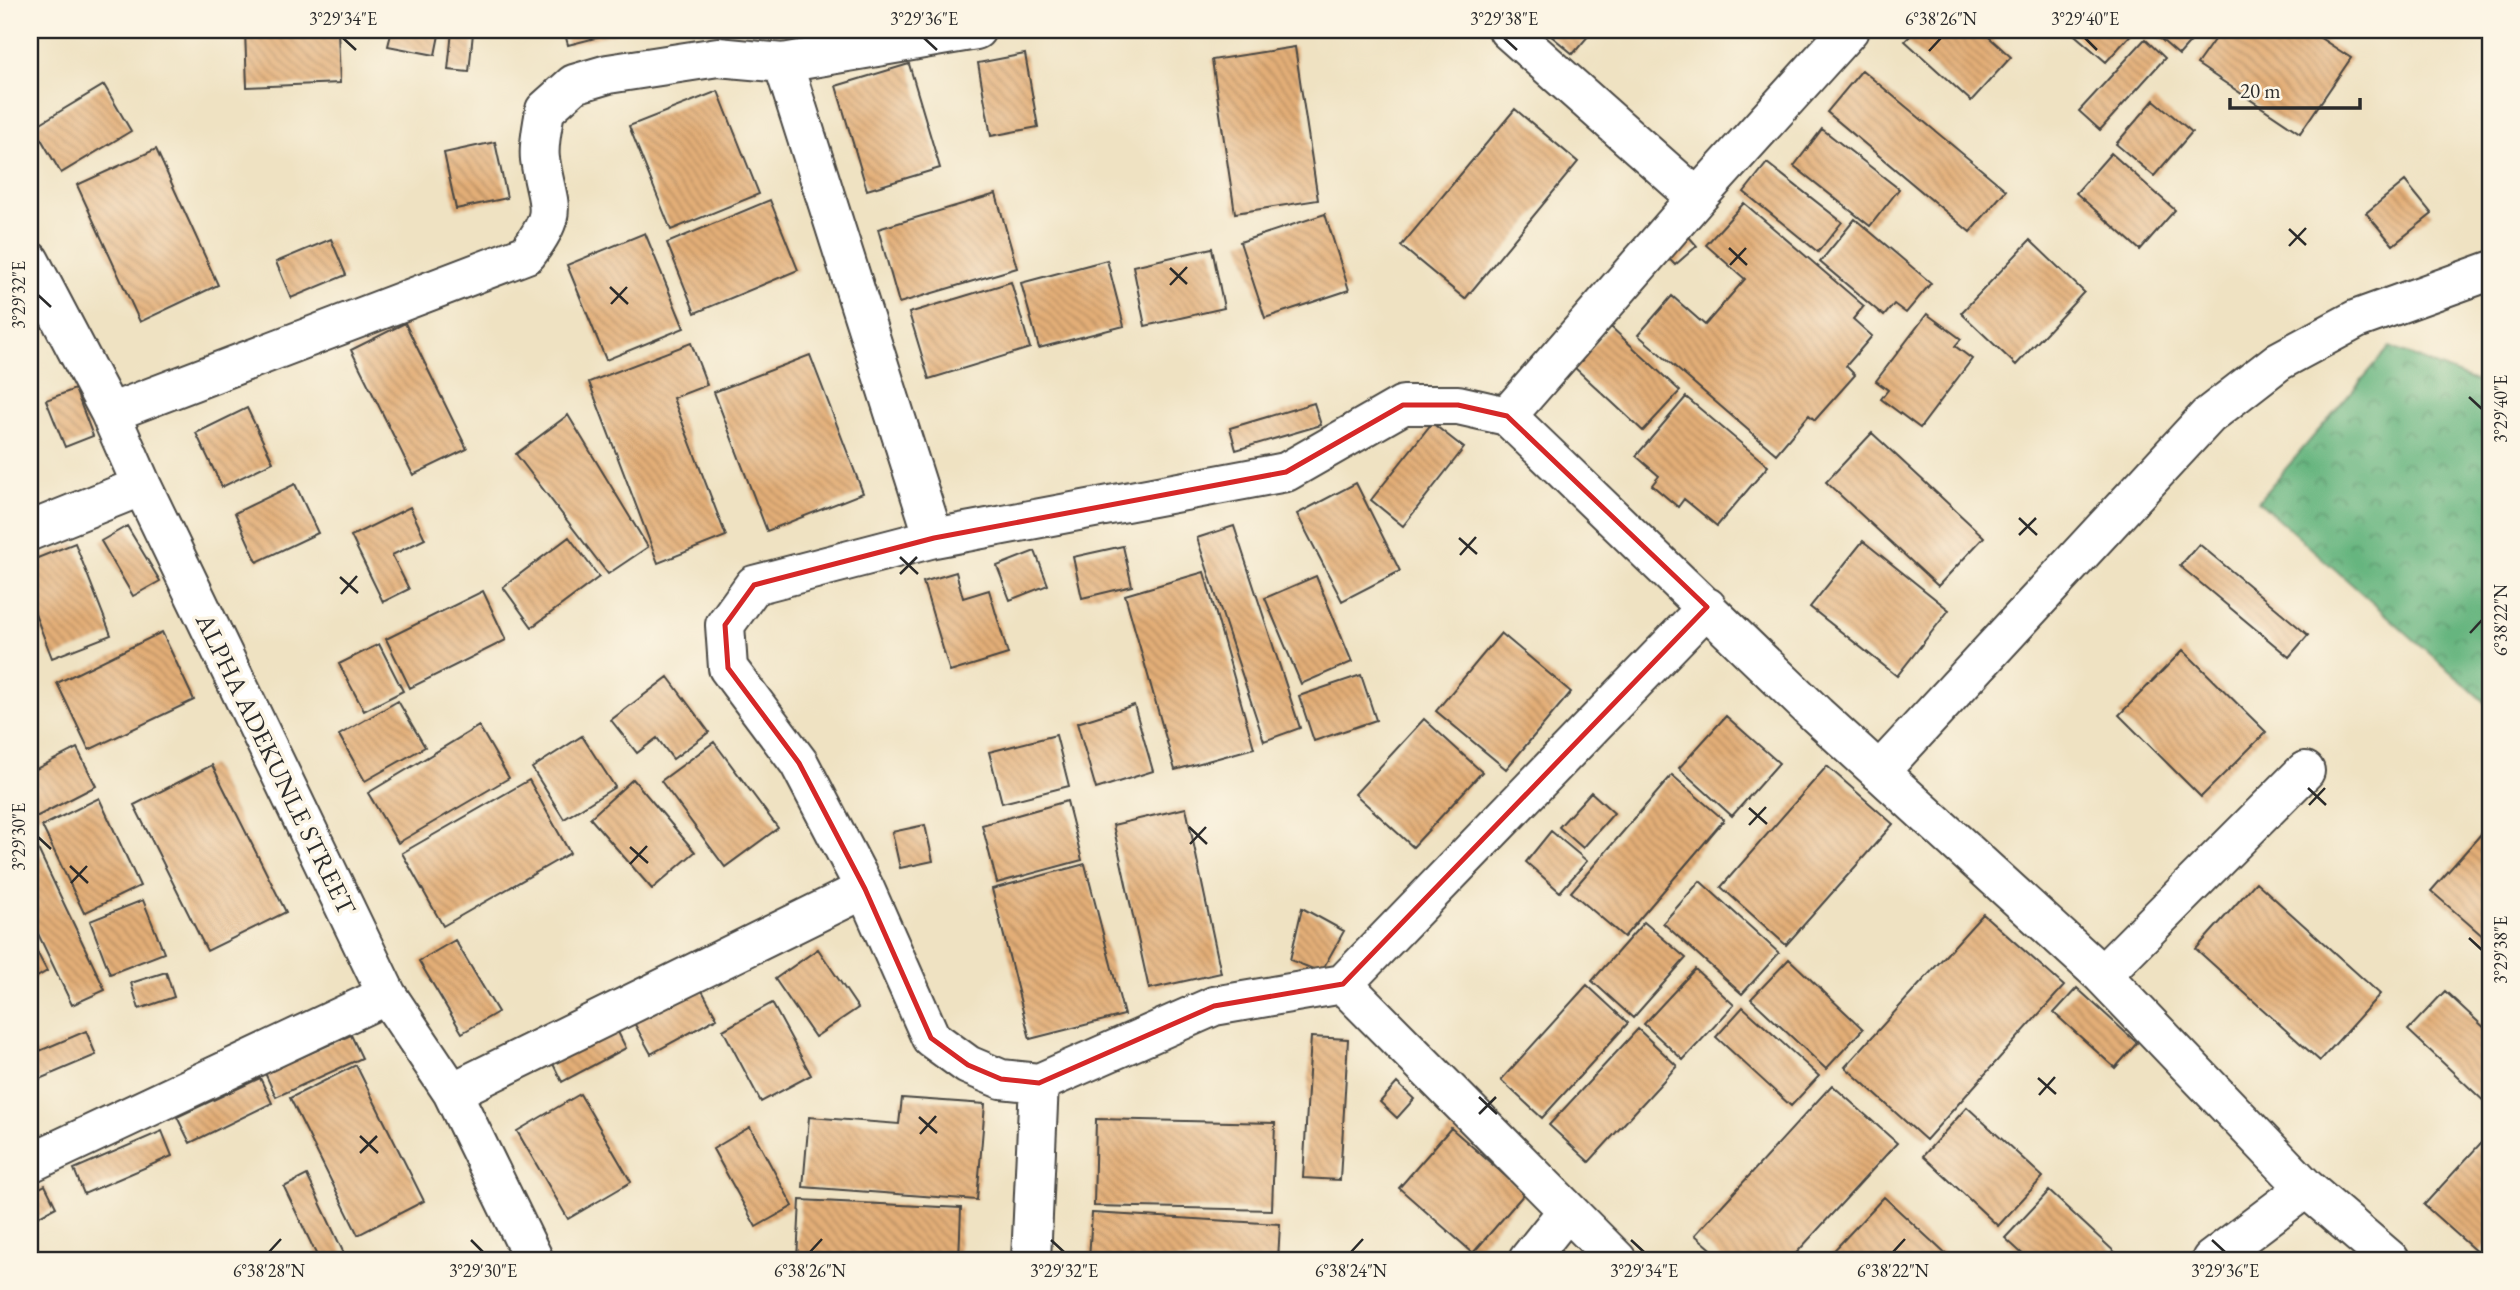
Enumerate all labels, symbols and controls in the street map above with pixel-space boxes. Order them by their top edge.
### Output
text: 3°29'34"E [309,7,377,30]
text: 3°29'36"E [890,7,958,30]
text: 3°29'38"E [1470,7,1538,30]
text: 6°38'26"N [1905,7,1978,30]
text: 3°29'40"E [2051,7,2119,30]
scale bar [2230,66,2359,110]
text: 20 m [2240,77,2281,104]
text: 3°29'32"E [7,261,30,329]
text: 3°29'40"E [2489,375,2512,443]
text: 6°38'22"N [2489,583,2512,656]
street label: ALPHA ADEKUNLE STREET [188,607,364,921]
text: 3°29'30"E [7,803,30,871]
text: 3°29'38"E [2489,916,2512,984]
text: 6°38'28"N [233,1259,306,1282]
text: 3°29'30"E [449,1259,517,1282]
text: 6°38'26"N [774,1259,847,1282]
text: 3°29'32"E [1030,1259,1098,1282]
text: 6°38'24"N [1315,1259,1388,1282]
text: 3°29'34"E [1610,1259,1678,1282]
text: 6°38'22"N [1857,1259,1930,1282]
text: 3°29'36"E [2191,1259,2259,1282]

